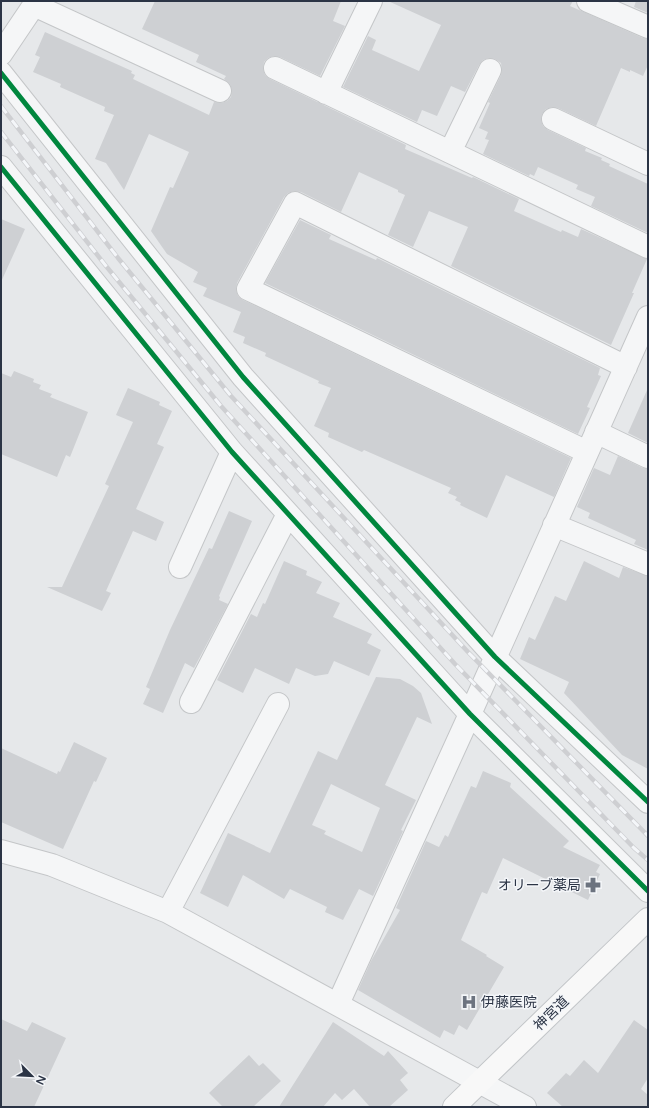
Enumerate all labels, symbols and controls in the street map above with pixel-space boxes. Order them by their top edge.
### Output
pharmacy icon: オリーブ薬局 [584,876,602,894]
place label: オリーブ薬局 [498,877,581,894]
hospital icon: 伊藤医院 [460,993,478,1011]
street label: 神宮道 [530,993,572,1034]
place label: 伊藤医院 [481,994,537,1011]
north arrow [12,1056,52,1096]
text: N [33,1073,48,1087]

